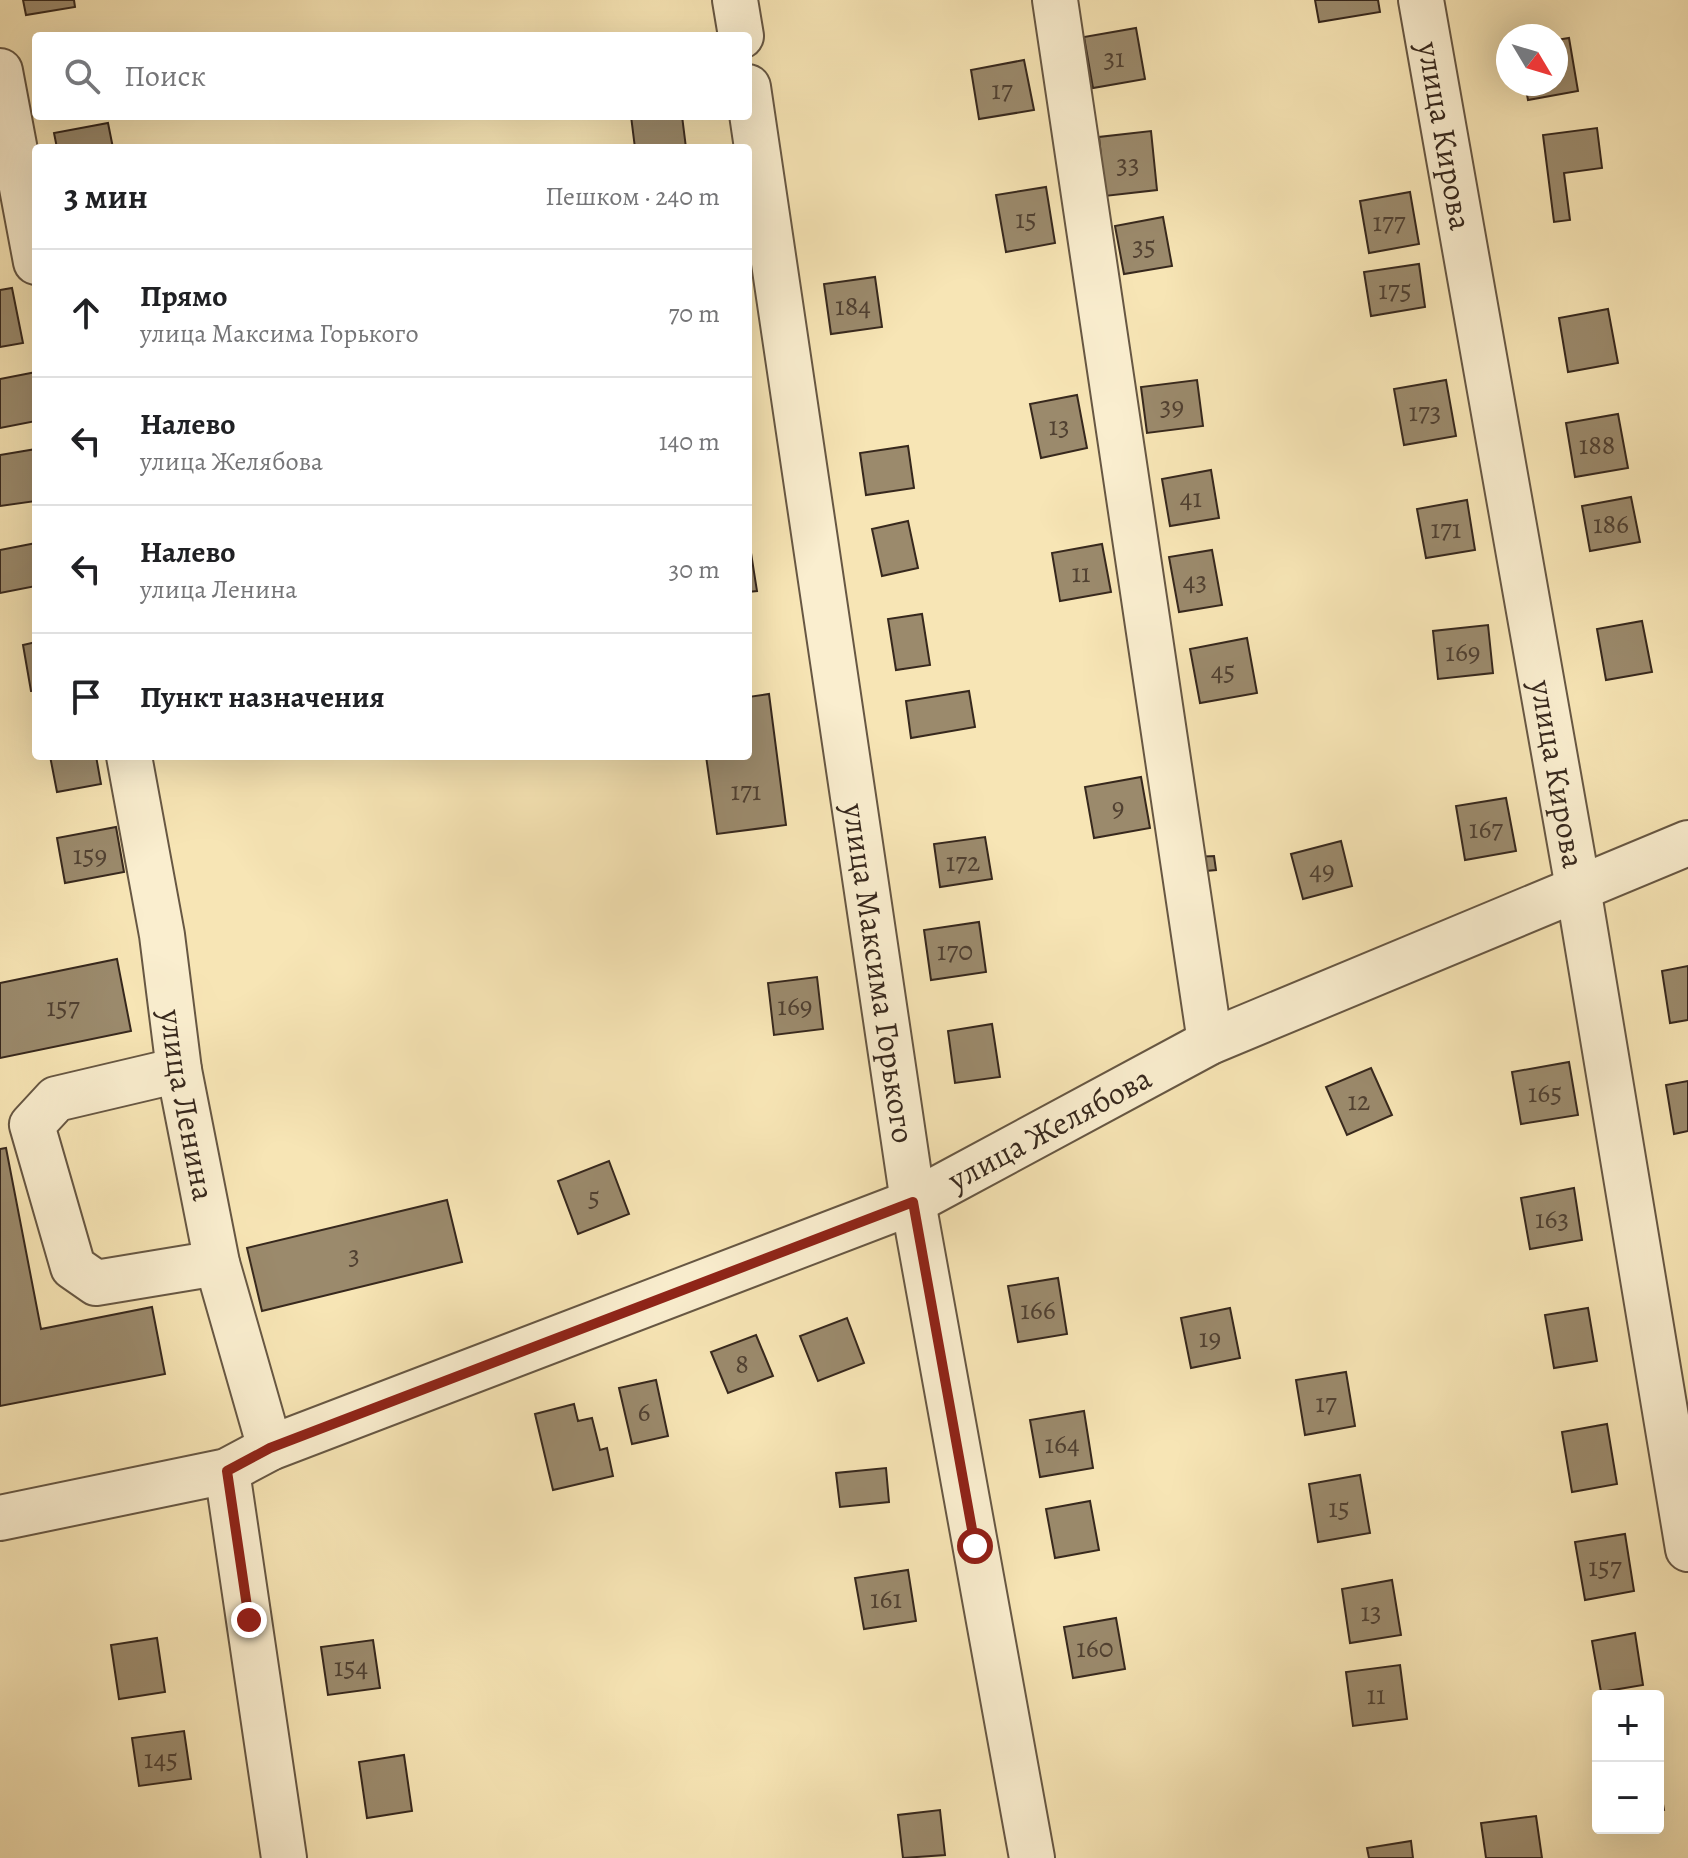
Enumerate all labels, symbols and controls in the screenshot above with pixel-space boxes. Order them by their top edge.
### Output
north arrow [1496,24,1568,96]
search box [32,32,752,120]
street label: улица Кирова [1407,37,1483,234]
house number: 31 [1103,39,1125,77]
icon: search [60,54,104,98]
text: Поиск [124,56,206,96]
house number: 17 [991,71,1013,109]
house number: 33 [1116,145,1140,183]
text: 3 мин [64,173,148,220]
text: Пешком · 240 m [545,179,720,214]
house number: 15 [1015,200,1037,238]
house number: 177 [1372,203,1406,241]
house number: 35 [1132,227,1156,265]
house number: 175 [1378,271,1412,309]
text: Прямо [140,276,227,316]
house number: 184 [835,287,871,325]
icon: ahead [64,291,108,335]
text: 70 m [668,296,720,331]
text: улица Максима Горького [140,316,419,351]
house number: 39 [1160,387,1184,425]
house number: 173 [1409,393,1441,431]
text: Налево [140,404,235,444]
house number: 13 [1048,407,1070,445]
icon: left [64,419,108,463]
text: 140 m [659,424,720,459]
house number: 188 [1579,426,1615,464]
text: улица Желябова [140,444,323,479]
house number: 41 [1180,479,1202,517]
house number: 186 [1593,505,1629,543]
house number: 171 [1431,510,1461,548]
text: Налево [140,532,235,572]
icon: left [64,547,108,591]
text: 30 m [669,552,720,587]
house number: 11 [1071,554,1091,592]
house number: 43 [1183,562,1207,600]
text: улица Ленина [140,572,297,607]
house number: 169 [1445,633,1481,671]
house number: 45 [1211,652,1235,690]
icon: arrive [64,675,108,719]
street label: улица Кирова [1519,675,1596,872]
text: Пункт назначения [140,677,385,717]
house number: 171 [731,772,761,810]
house number: 9 [1112,788,1124,826]
street label: улица Максима Горького [832,799,926,1146]
house number: 167 [1469,810,1503,848]
house number: 159 [73,836,107,874]
house number: 172 [946,843,980,881]
house number: 49 [1309,851,1335,889]
house number: 170 [937,932,973,970]
house number: 169 [777,987,813,1025]
house number: 157 [46,988,80,1026]
street label: улица Ленина [149,1006,226,1205]
street label: улица Желябова [939,1056,1159,1202]
house number: 165 [1528,1074,1562,1112]
house number: 12 [1348,1082,1370,1120]
house number: 5 [588,1178,600,1216]
house number: 163 [1535,1200,1569,1238]
house number: 3 [348,1236,360,1274]
house number: 166 [1020,1291,1056,1329]
house number: 19 [1199,1319,1221,1357]
house number: 8 [735,1345,749,1383]
house number: 17 [1315,1384,1337,1422]
house number: 6 [638,1393,651,1431]
house number: 164 [1044,1425,1080,1463]
house number: 15 [1328,1489,1350,1527]
route start [957,1528,993,1564]
house number: 157 [1588,1548,1622,1586]
house number: 161 [870,1580,902,1618]
house number: 13 [1360,1593,1382,1631]
route end [231,1602,267,1638]
house number: 160 [1076,1629,1114,1667]
house number: 154 [334,1648,368,1686]
house number: 11 [1366,1676,1386,1714]
map controls [1592,1690,1664,1834]
button: + [1592,1690,1664,1762]
house number: 145 [144,1740,178,1778]
button: − [1592,1762,1664,1834]

